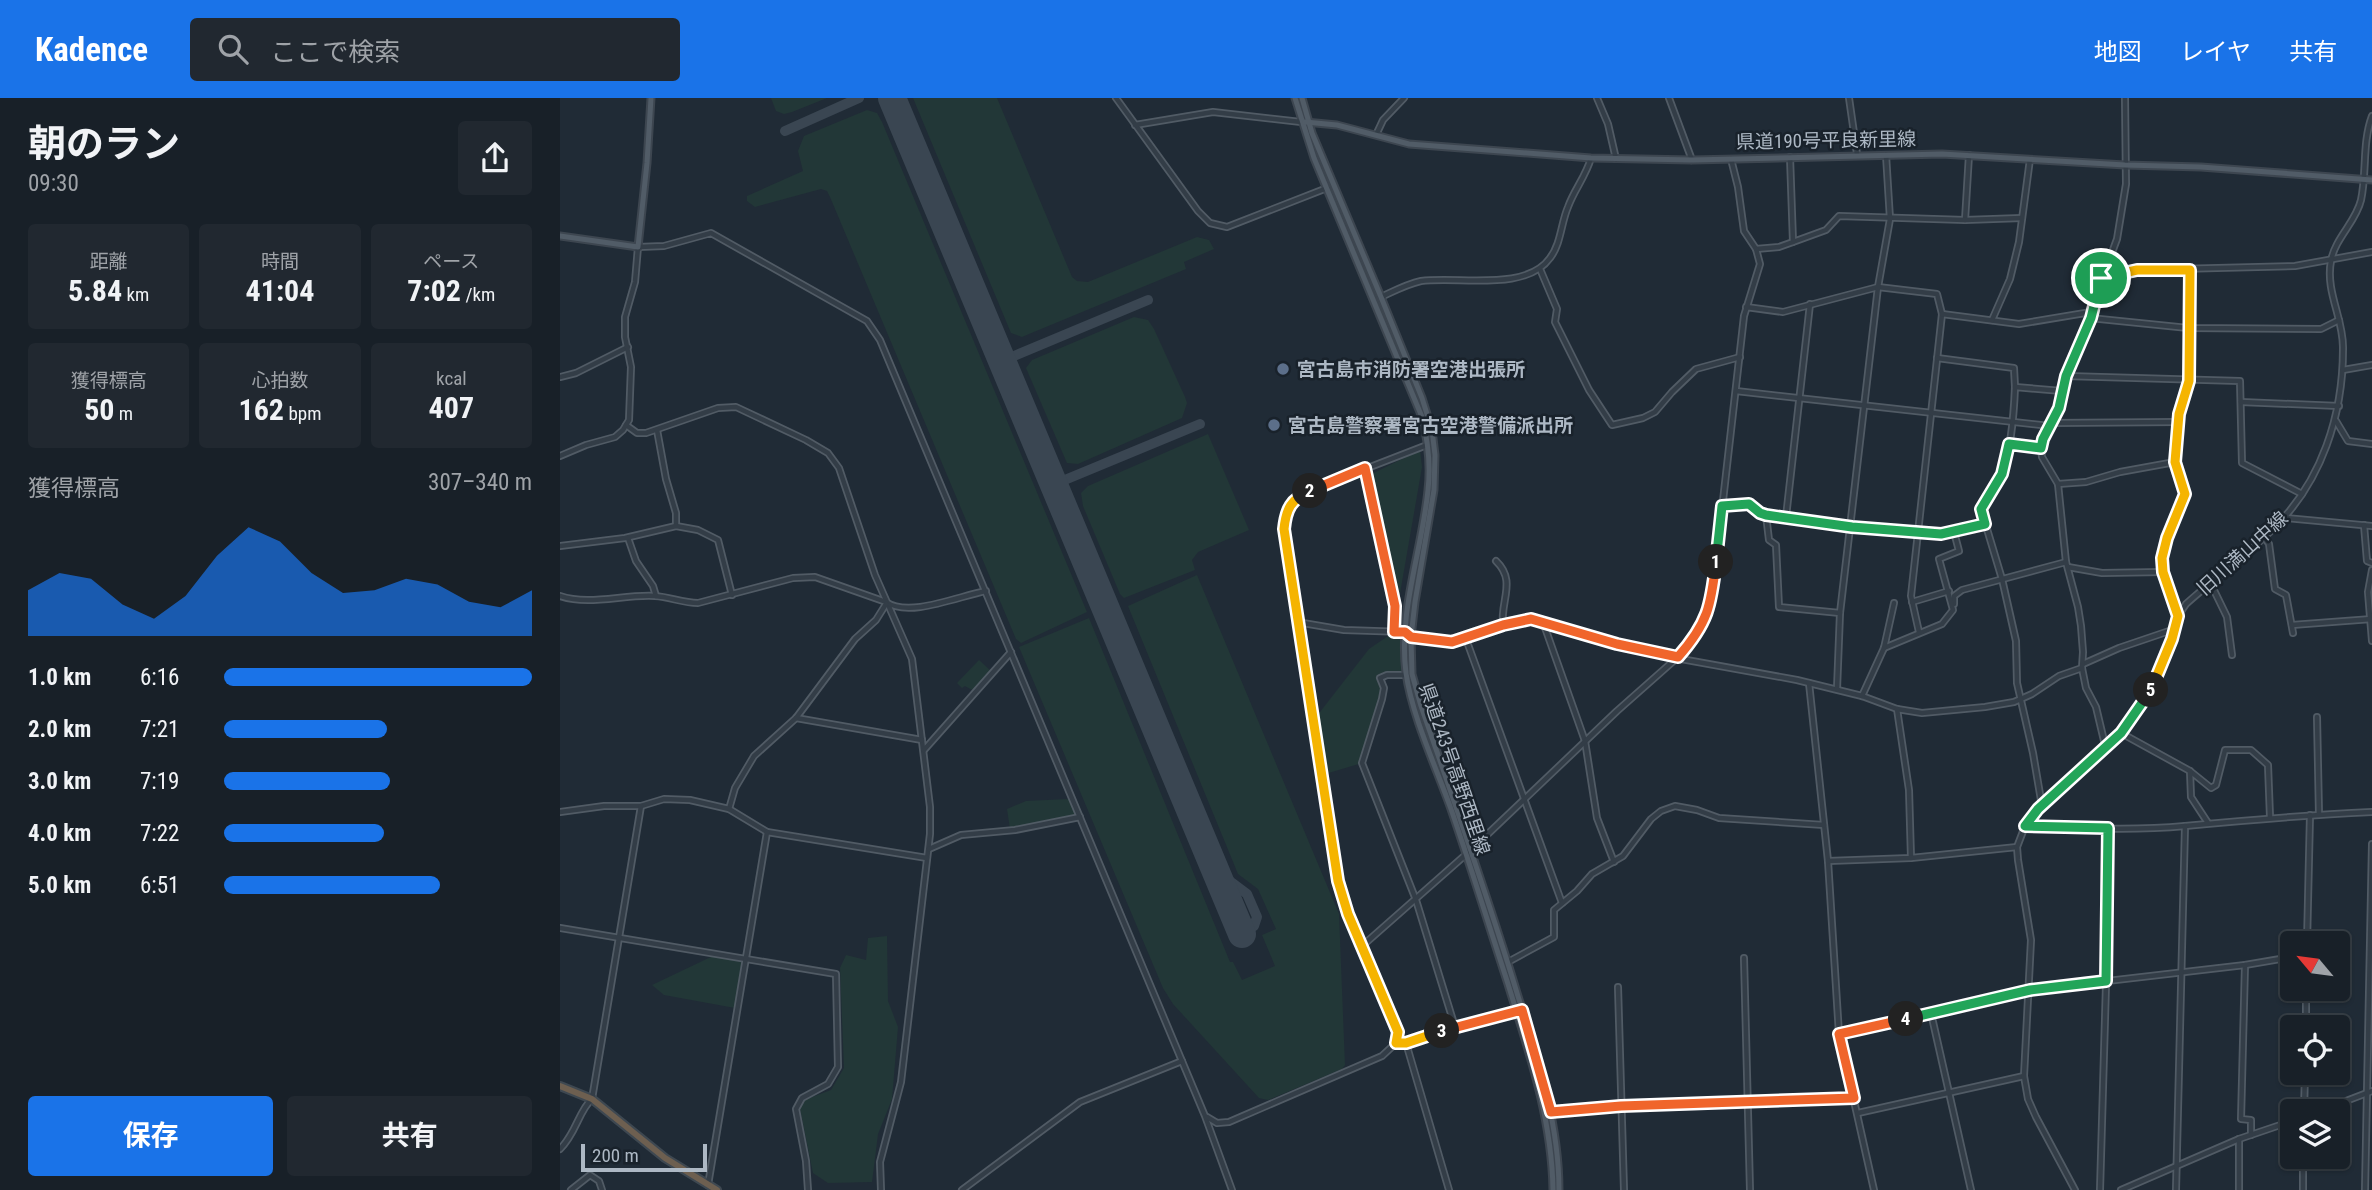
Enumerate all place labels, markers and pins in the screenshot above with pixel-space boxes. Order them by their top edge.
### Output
pin [2071,248,2131,308]
place label: 宮古島市消防署空港出張所 [1297,358,1525,381]
marker: 宮古島市消防署空港出張所 [1275,361,1291,377]
place label: 宮古島警察署宮古空港警備派出所 [1288,414,1573,437]
marker: 宮古島警察署宮古空港警備派出所 [1266,417,1282,433]
pin: 2 [1292,474,1328,508]
pin: 1 [1698,545,1734,580]
pin: 5 [2134,672,2168,708]
pin: 4 [1888,1002,1924,1037]
pin: 3 [1424,1014,1460,1048]

